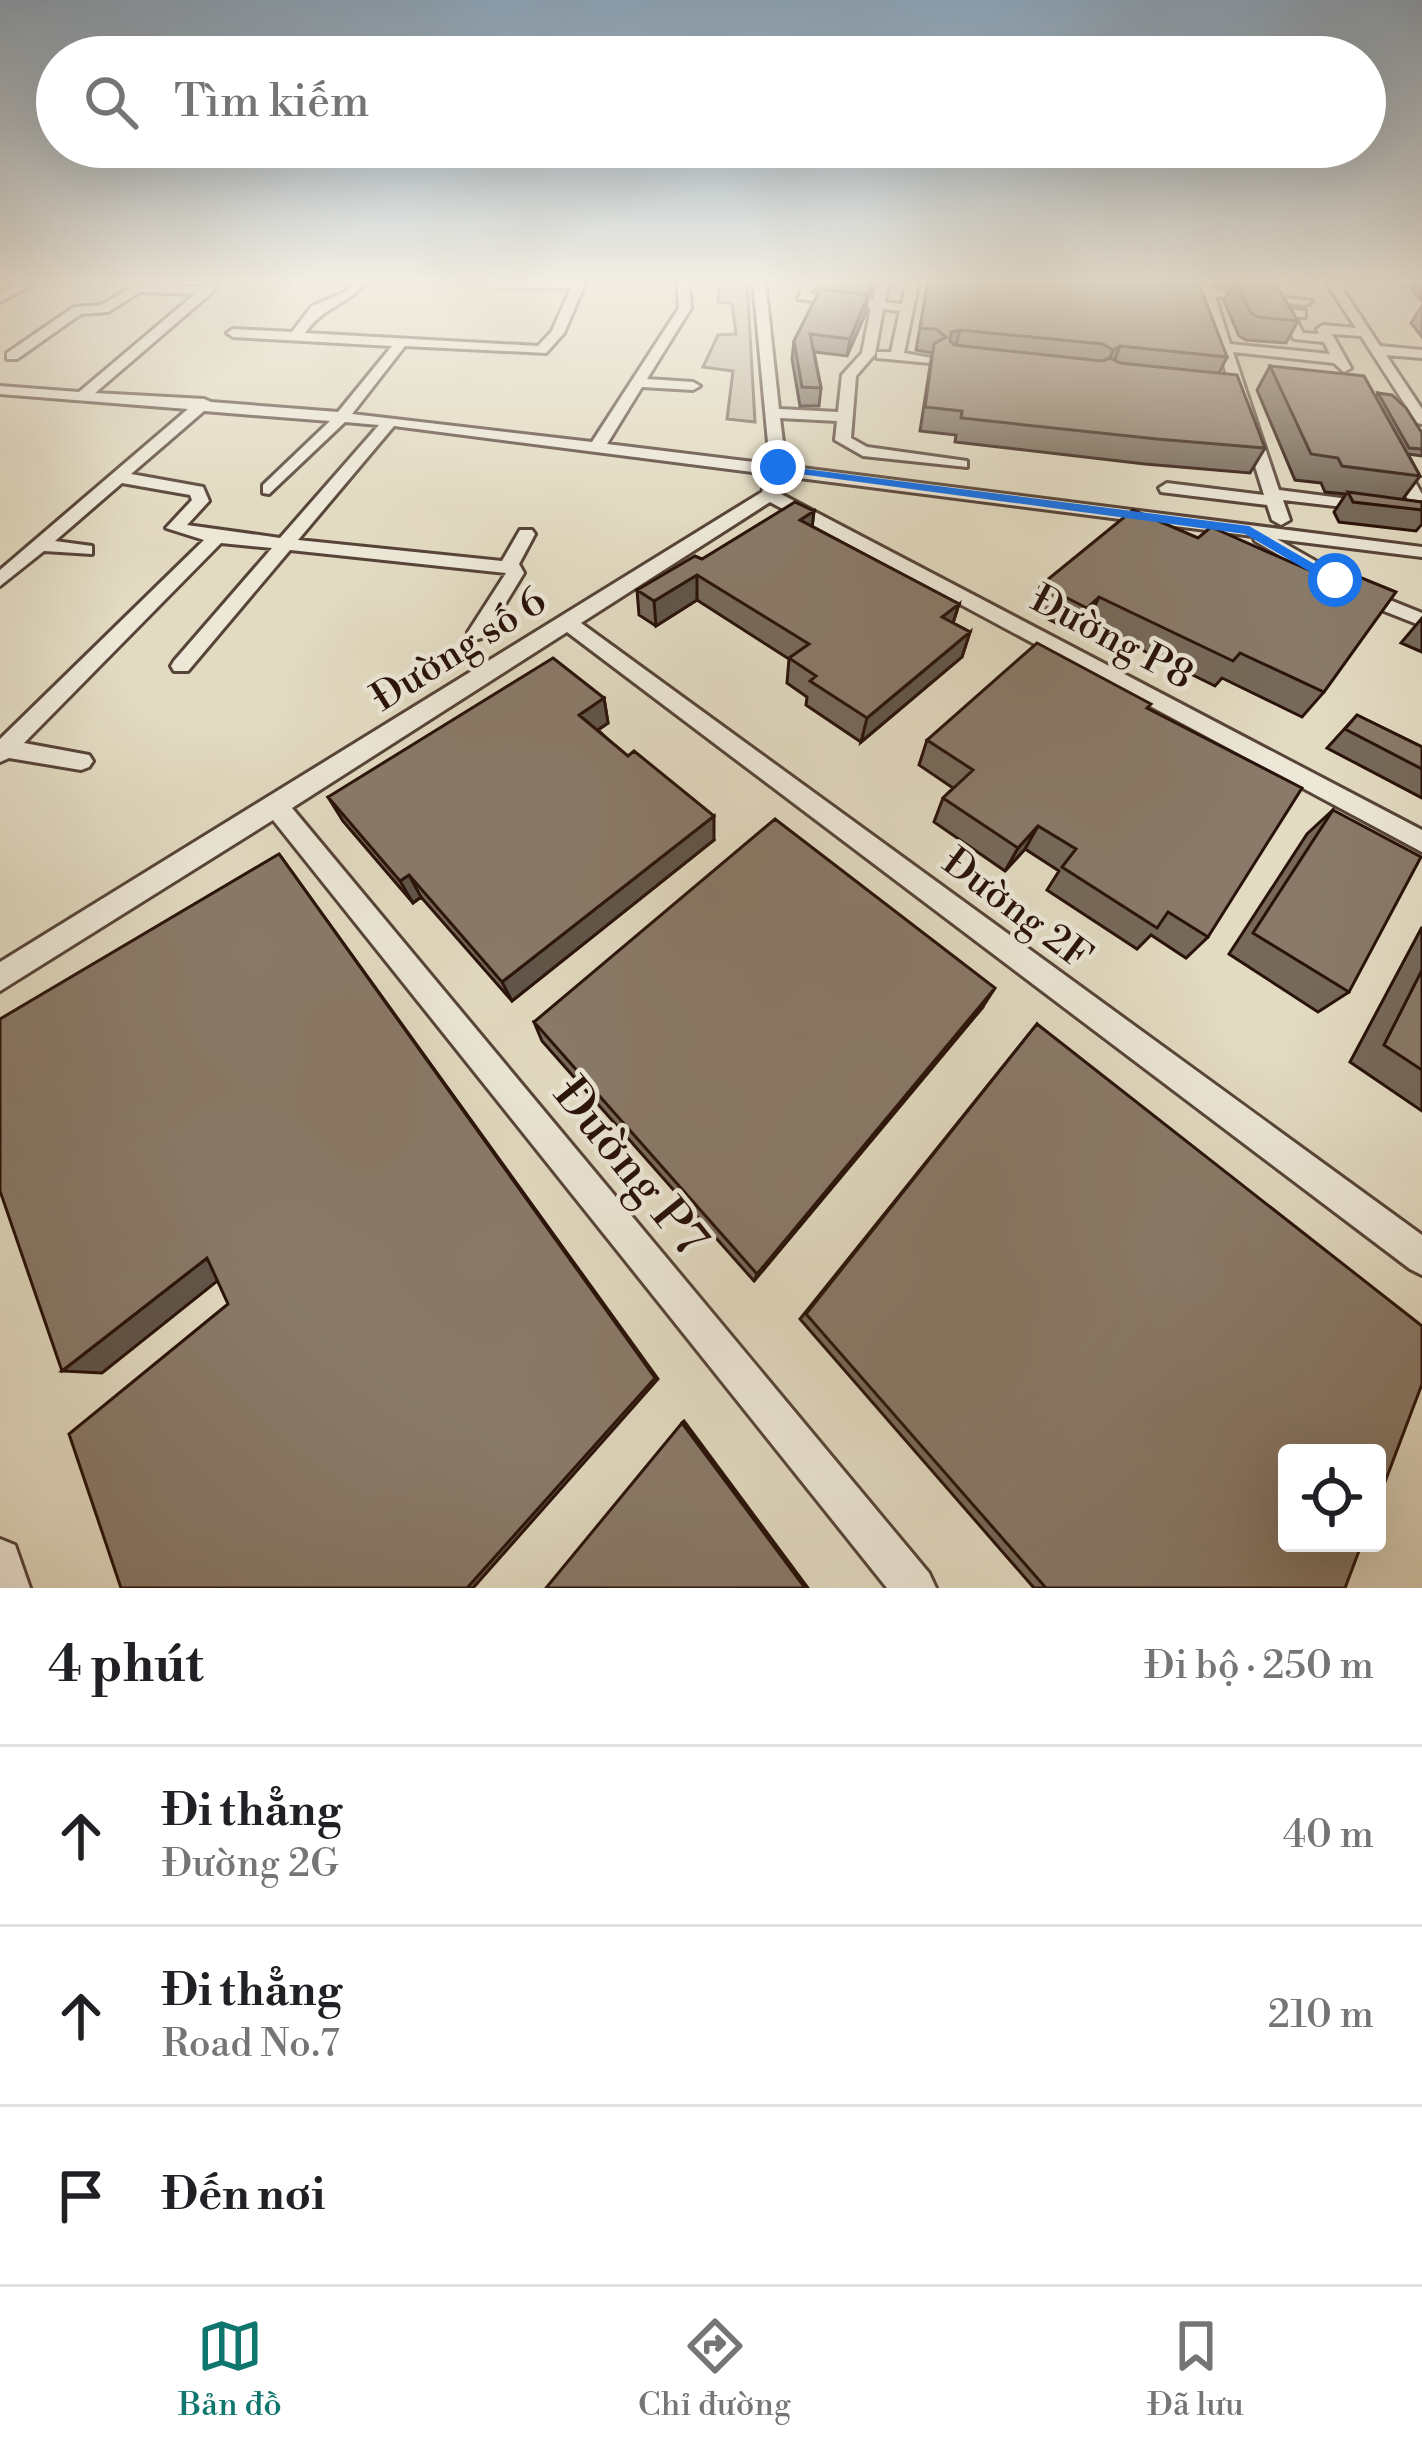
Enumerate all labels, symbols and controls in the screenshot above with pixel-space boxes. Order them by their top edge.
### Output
search box [36,36,1386,168]
icon: search [78,69,144,135]
text: Tìm kiếm [174,74,369,131]
route end [751,440,805,494]
route start [1308,553,1362,607]
street label: Đường P8 [1022,575,1201,701]
street label: Đường số 6 [363,577,556,723]
street label: Đường 2F [932,838,1101,982]
street label: Đường P7 [540,1067,720,1269]
map controls [1278,1444,1386,1552]
button: locate [1278,1444,1386,1552]
text: 4 phút [48,1634,204,1698]
text: Đi bộ · 250 m [1144,1642,1374,1691]
text: Đi thẳng [162,1783,342,1840]
icon: ahead [48,1803,114,1869]
text: 40 m [1283,1811,1374,1860]
text: Đường 2G [162,1840,339,1889]
text: Đi thẳng [162,1963,342,2020]
icon: ahead [48,1983,114,2049]
text: 210 m [1268,1991,1374,2040]
text: Road No.7 [162,2020,340,2069]
icon: arrive [48,2163,114,2229]
text: Đến nơi [162,2167,325,2224]
tab: Bản đồ [178,2313,282,2426]
tab: Chỉ đường [638,2313,791,2426]
tab: Đã lưu [1147,2313,1244,2426]

